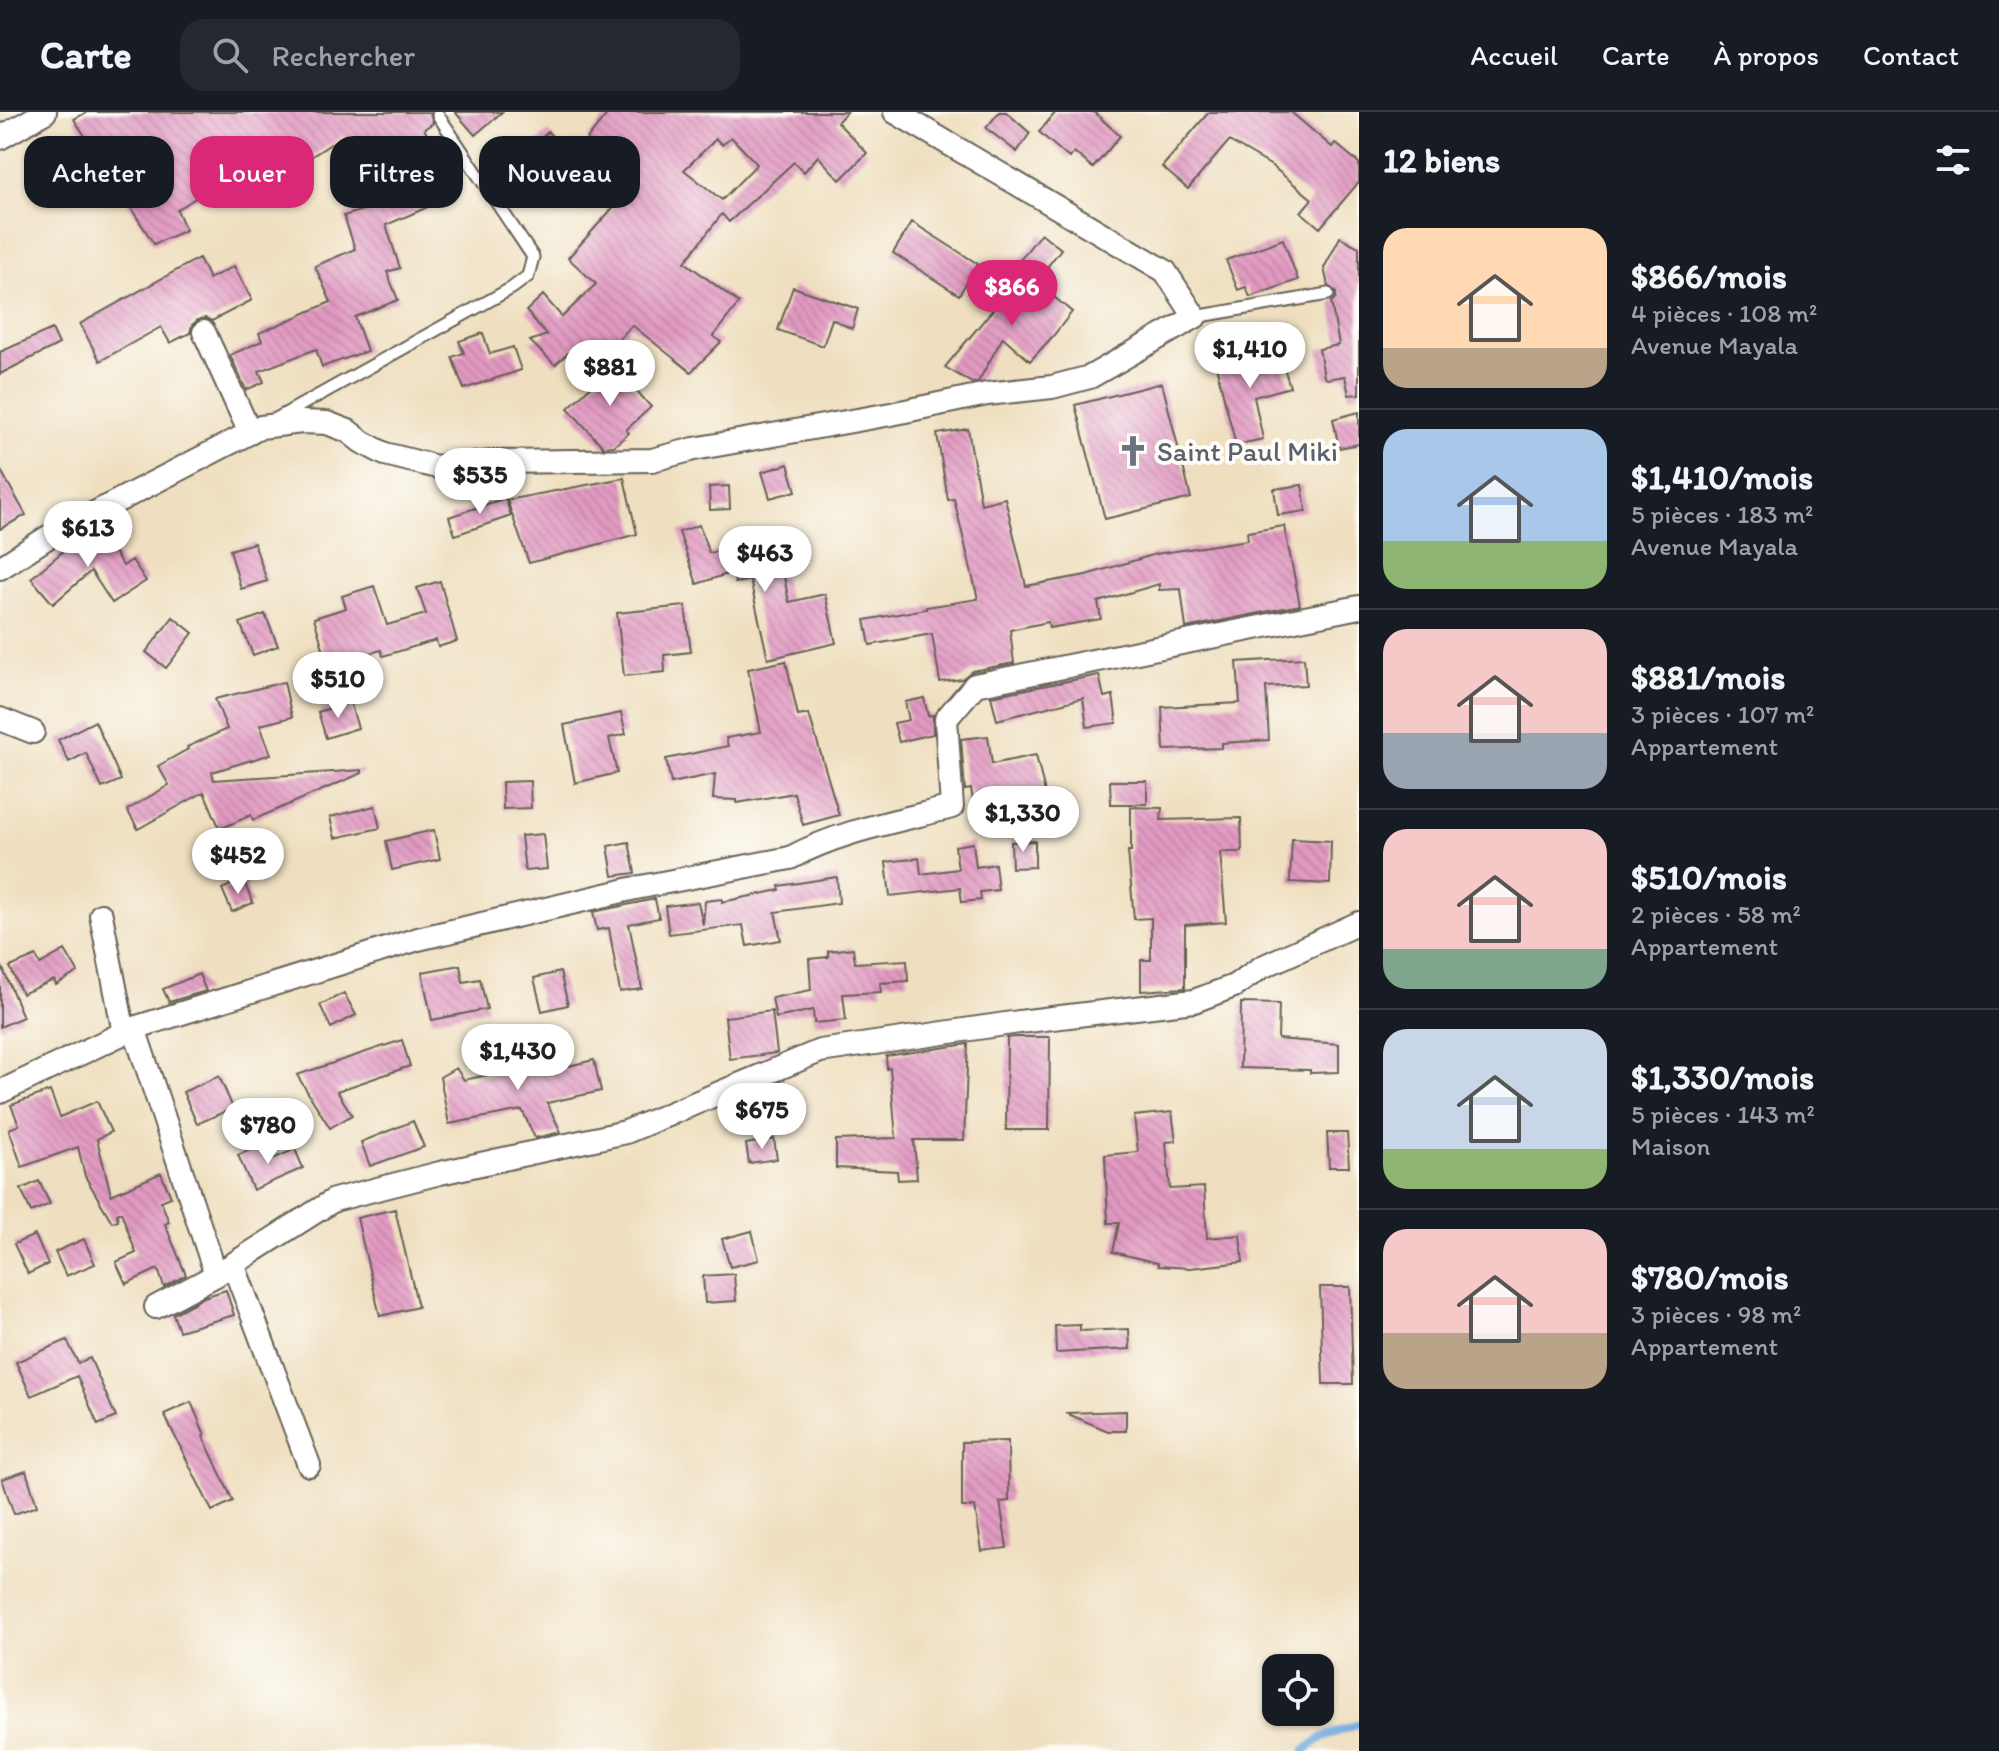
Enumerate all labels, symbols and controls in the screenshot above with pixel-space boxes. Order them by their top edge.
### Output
search box [180,19,740,91]
text: Carte [40,32,132,78]
icon: search [208,33,252,77]
text: Rechercher [272,37,415,74]
text: Accueil [1470,38,1558,72]
text: Carte [1602,38,1670,72]
text: À propos [1714,38,1819,72]
text: Contact [1863,38,1959,72]
chip: Acheter [24,136,174,208]
chip: Louer [190,136,314,208]
chip: Filtres [330,136,463,208]
chip: Nouveau [479,136,640,208]
icon: filters [1931,138,1975,182]
text: 12 biens [1383,140,1500,181]
text: $866/mois [1631,256,1787,297]
pin: $866 [965,260,1059,328]
icon: home [1447,260,1543,356]
text: $866 [985,270,1039,302]
text: 4 pièces · 108 m² [1631,297,1817,329]
pin: $1,410 [1185,322,1315,390]
text: Avenue Mayala [1631,329,1798,361]
text: $1,410 [1212,332,1288,364]
pin: $881 [563,340,657,408]
text: $881 [583,350,637,382]
church icon: Saint Paul Miki [1116,434,1150,468]
place label: Saint Paul Miki [1157,434,1338,468]
pin: $535 [433,448,527,516]
text: $1,410/mois [1631,457,1813,498]
text: $535 [453,458,507,490]
icon: home [1447,461,1543,557]
text: 5 pièces · 183 m² [1631,498,1813,530]
pin: $613 [41,501,135,569]
text: $613 [61,511,115,543]
pin: $463 [718,526,812,594]
text: Avenue Mayala [1631,530,1798,562]
text: $463 [737,536,793,568]
pin: $510 [291,652,385,720]
text: $881/mois [1631,657,1785,698]
icon: home [1447,661,1543,757]
text: $510 [311,662,365,694]
text: 3 pièces · 107 m² [1631,698,1814,730]
text: Appartement [1631,730,1778,762]
pin: $1,330 [958,786,1088,854]
text: $1,330 [985,796,1061,828]
pin: $452 [191,828,285,896]
text: $452 [210,838,266,870]
text: $510/mois [1631,857,1787,898]
icon: home [1447,861,1543,957]
text: 2 pièces · 58 m² [1631,898,1801,930]
text: Appartement [1631,930,1778,962]
pin: $1,430 [453,1024,583,1092]
text: $1,430 [479,1034,557,1066]
text: $1,330/mois [1631,1057,1814,1098]
icon: home [1447,1061,1543,1157]
pin: $675 [715,1083,809,1151]
text: $675 [735,1093,789,1125]
pin: $780 [221,1098,315,1166]
text: 5 pièces · 143 m² [1631,1098,1815,1130]
text: $780 [240,1108,296,1140]
text: Maison [1631,1130,1710,1162]
text: $780/mois [1631,1257,1789,1298]
icon: home [1447,1261,1543,1357]
text: 3 pièces · 98 m² [1631,1298,1801,1330]
text: Appartement [1631,1330,1778,1362]
map controls [1262,1654,1334,1726]
button: locate [1262,1654,1334,1726]

